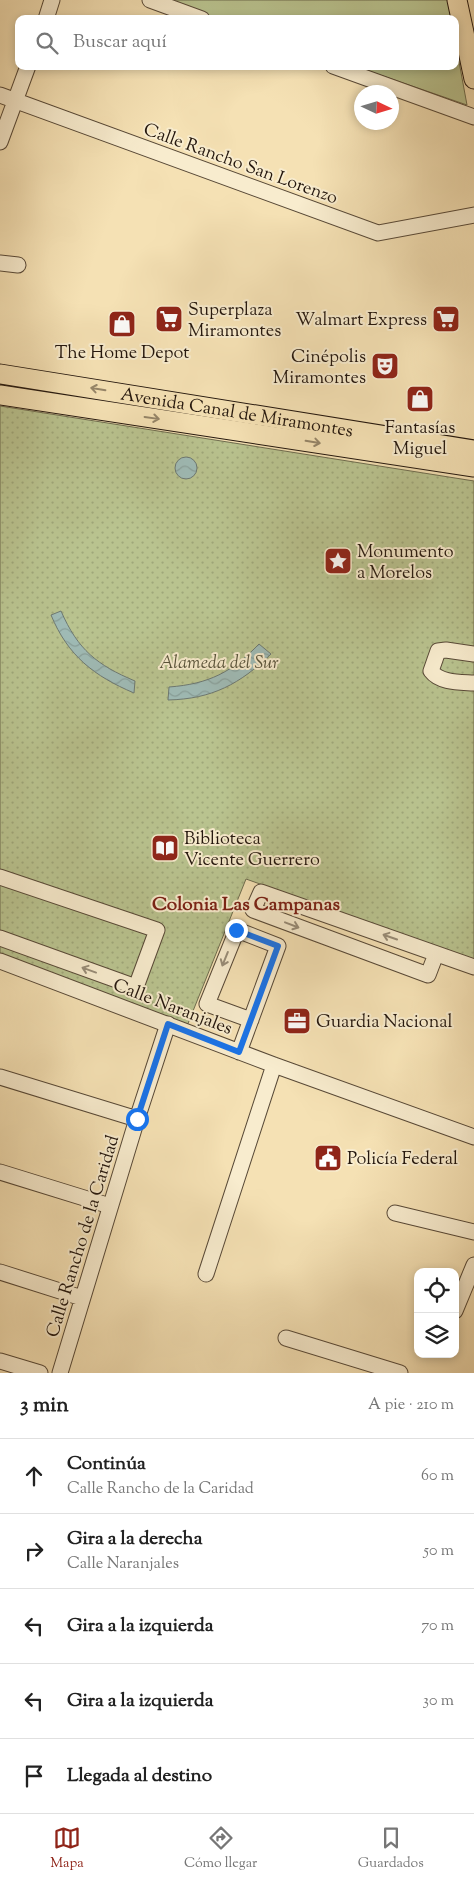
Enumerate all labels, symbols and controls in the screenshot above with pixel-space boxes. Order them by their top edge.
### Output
search box [15,15,459,70]
icon: search [33,29,61,57]
text: Buscar aquí [73,29,167,56]
north arrow [354,85,399,130]
street label: Calle Rancho San Lorenzo [140,118,341,212]
place label: Superplaza Miramontes [188,298,281,345]
supermarket icon: Superplaza Miramontes [154,304,184,334]
supermarket icon: Walmart Express [431,304,461,334]
place label: Walmart Express [295,308,427,334]
shop icon: The Home Depot [107,309,137,339]
place label: The Home Depot [55,341,189,367]
place label: Cinépolis Miramontes [273,345,366,392]
theatre icon: Cinépolis Miramontes [370,351,400,381]
street label: Avenida Canal de Miramontes [119,383,355,445]
one-way arrow [90,384,106,394]
shop icon: Fantasías Miguel [405,384,435,414]
one-way arrow [144,413,160,423]
place label: Fantasías Miguel [385,416,455,463]
one-way arrow [304,438,320,448]
place label: Monumento a Morelos [357,540,454,587]
place icon: Monumento a Morelos [323,546,353,576]
park label: Alameda del Sur [159,651,279,677]
place label: Biblioteca Vicente Guerrero [184,827,320,874]
library icon: Biblioteca Vicente Guerrero [150,833,180,863]
district label: Colonia Las Campanas [152,892,340,919]
route end [225,919,248,942]
one-way arrow [284,920,299,930]
one-way arrow [382,932,398,941]
one-way arrow [220,951,229,966]
one-way arrow [82,965,97,974]
street label: Calle Naranjales [109,973,236,1043]
office icon: Guardia Nacional [282,1006,312,1036]
place label: Guardia Nacional [316,1010,453,1036]
route start [126,1108,149,1131]
street label: Calle Rancho de la Caridad [41,1132,127,1341]
public building icon: Policía Federal [313,1143,343,1173]
place label: Policía Federal [347,1147,458,1173]
map controls [414,1268,459,1358]
button: locate [414,1268,459,1313]
button: layers [414,1313,459,1358]
text: 3 min [20,1391,69,1421]
text: A pie · 210 m [368,1394,454,1417]
text: Continúa [67,1451,146,1478]
icon: ahead [20,1462,48,1490]
text: 60 m [421,1465,454,1488]
text: Calle Rancho de la Caridad [67,1478,254,1501]
text: Gira a la derecha [67,1526,202,1553]
icon: right [20,1537,48,1565]
text: 50 m [423,1540,454,1563]
text: Calle Naranjales [67,1553,179,1576]
icon: left [20,1612,48,1640]
text: Gira a la izquierda [67,1613,213,1640]
text: 70 m [421,1615,454,1638]
icon: left [20,1687,48,1715]
text: Gira a la izquierda [67,1688,213,1715]
text: 30 m [423,1690,454,1713]
icon: arrive [20,1762,48,1790]
text: Llegada al destino [67,1763,212,1790]
tab: Mapa [50,1824,84,1874]
tab: Cómo llegar [184,1824,257,1874]
tab: Guardados [358,1824,424,1874]

